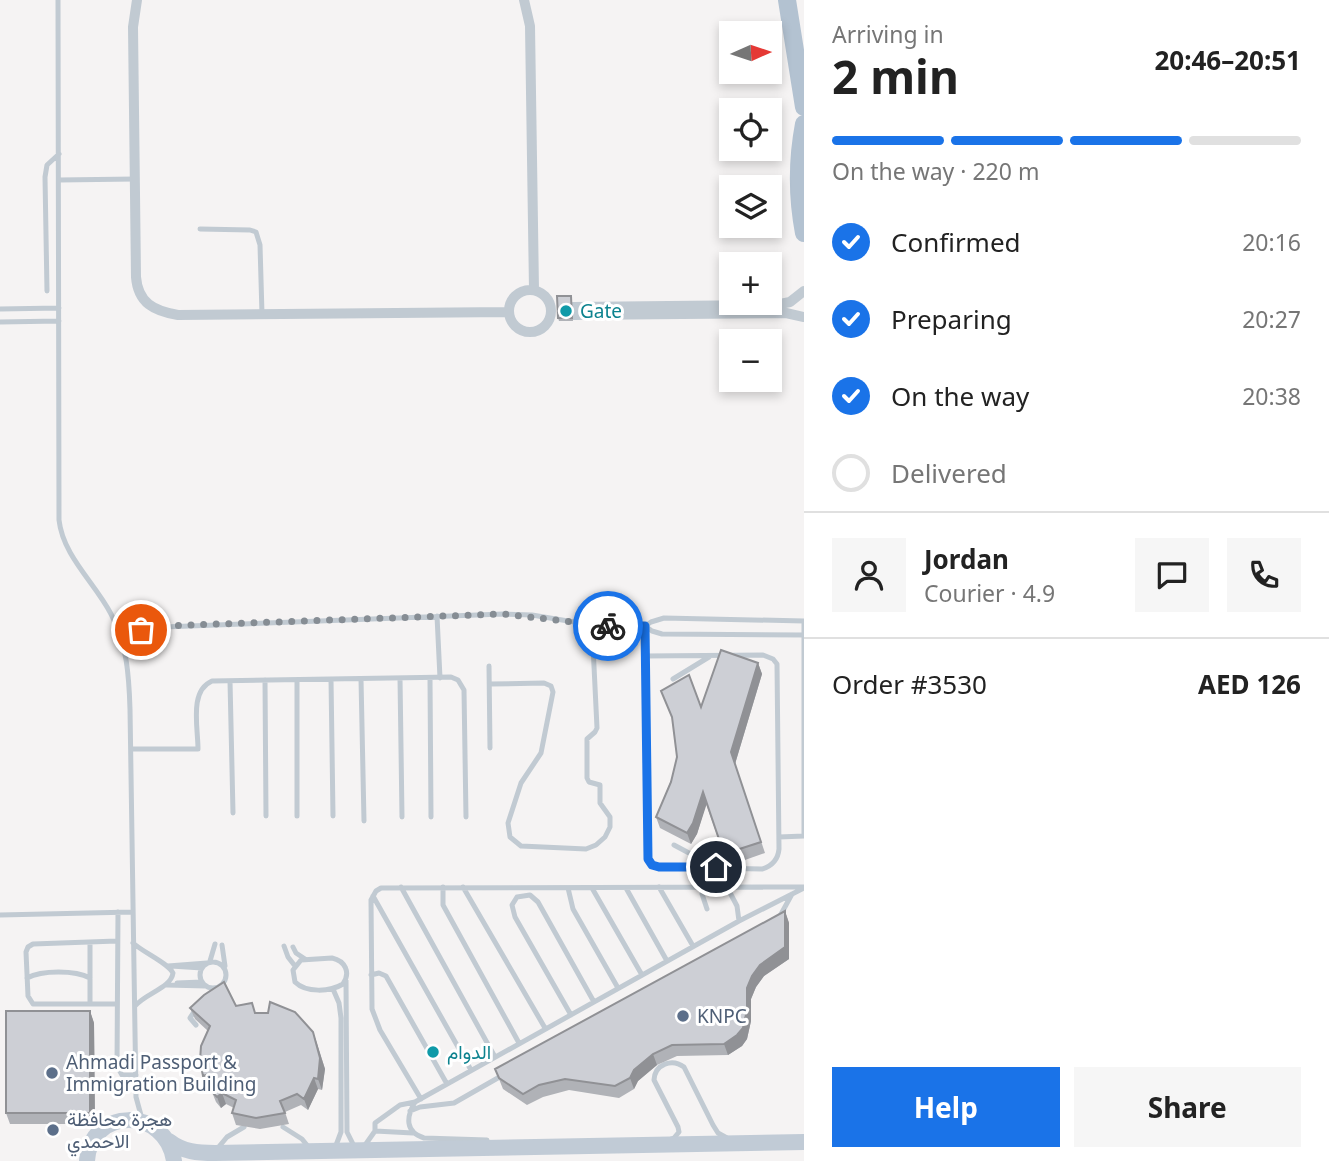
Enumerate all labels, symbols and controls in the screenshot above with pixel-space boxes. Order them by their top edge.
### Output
text: Arriving in [832,18,944,50]
north arrow [719,21,782,84]
map controls [719,21,782,392]
text: 20:46–20:51 [1154,42,1301,78]
text: 2 min [832,45,959,107]
button: locate [719,98,782,161]
text: On the way · 220 m [832,155,1039,187]
button: layers [719,175,782,238]
icon: check [832,223,870,261]
text: Confirmed [891,224,1021,260]
text: 20:16 [1242,226,1301,258]
button: + [719,252,782,315]
place label: Gate [580,298,622,324]
icon: check [832,300,870,338]
text: Preparing [891,301,1012,337]
marker: Gate [558,303,574,319]
text: 20:27 [1242,303,1301,335]
button: − [719,329,782,392]
icon: check [832,377,870,415]
text: On the way [891,378,1029,414]
text: 20:38 [1242,380,1301,412]
text: Delivered [891,455,1007,491]
button: person [832,538,906,612]
button: chat [1135,538,1209,612]
button: phone [1227,538,1301,612]
text: Jordan [924,541,1009,577]
text: Courier · 4.9 [924,577,1055,609]
courier [573,591,643,661]
pin [111,600,171,660]
icon: bike [589,607,627,645]
icon: bag [122,611,160,649]
text: Order #3530 [832,666,987,702]
text: AED 126 [1198,666,1301,702]
pin [686,837,746,897]
icon: home [697,848,735,886]
place label: KNPC [697,1003,747,1029]
marker: KNPC [675,1008,691,1024]
place label: الدوام [447,1039,491,1065]
marker: الدوام [425,1044,441,1060]
place label: Ahmadi Passport & Immigration Building [66,1049,257,1097]
marker: Ahmadi Passport & Immigration Building [44,1065,60,1081]
button: Help [832,1067,1060,1147]
button: Share [1074,1067,1301,1147]
place label: هجرة محافظة الاحمدي [67,1106,172,1157]
marker: هجرة محافظة الاحمدي [45,1122,61,1138]

